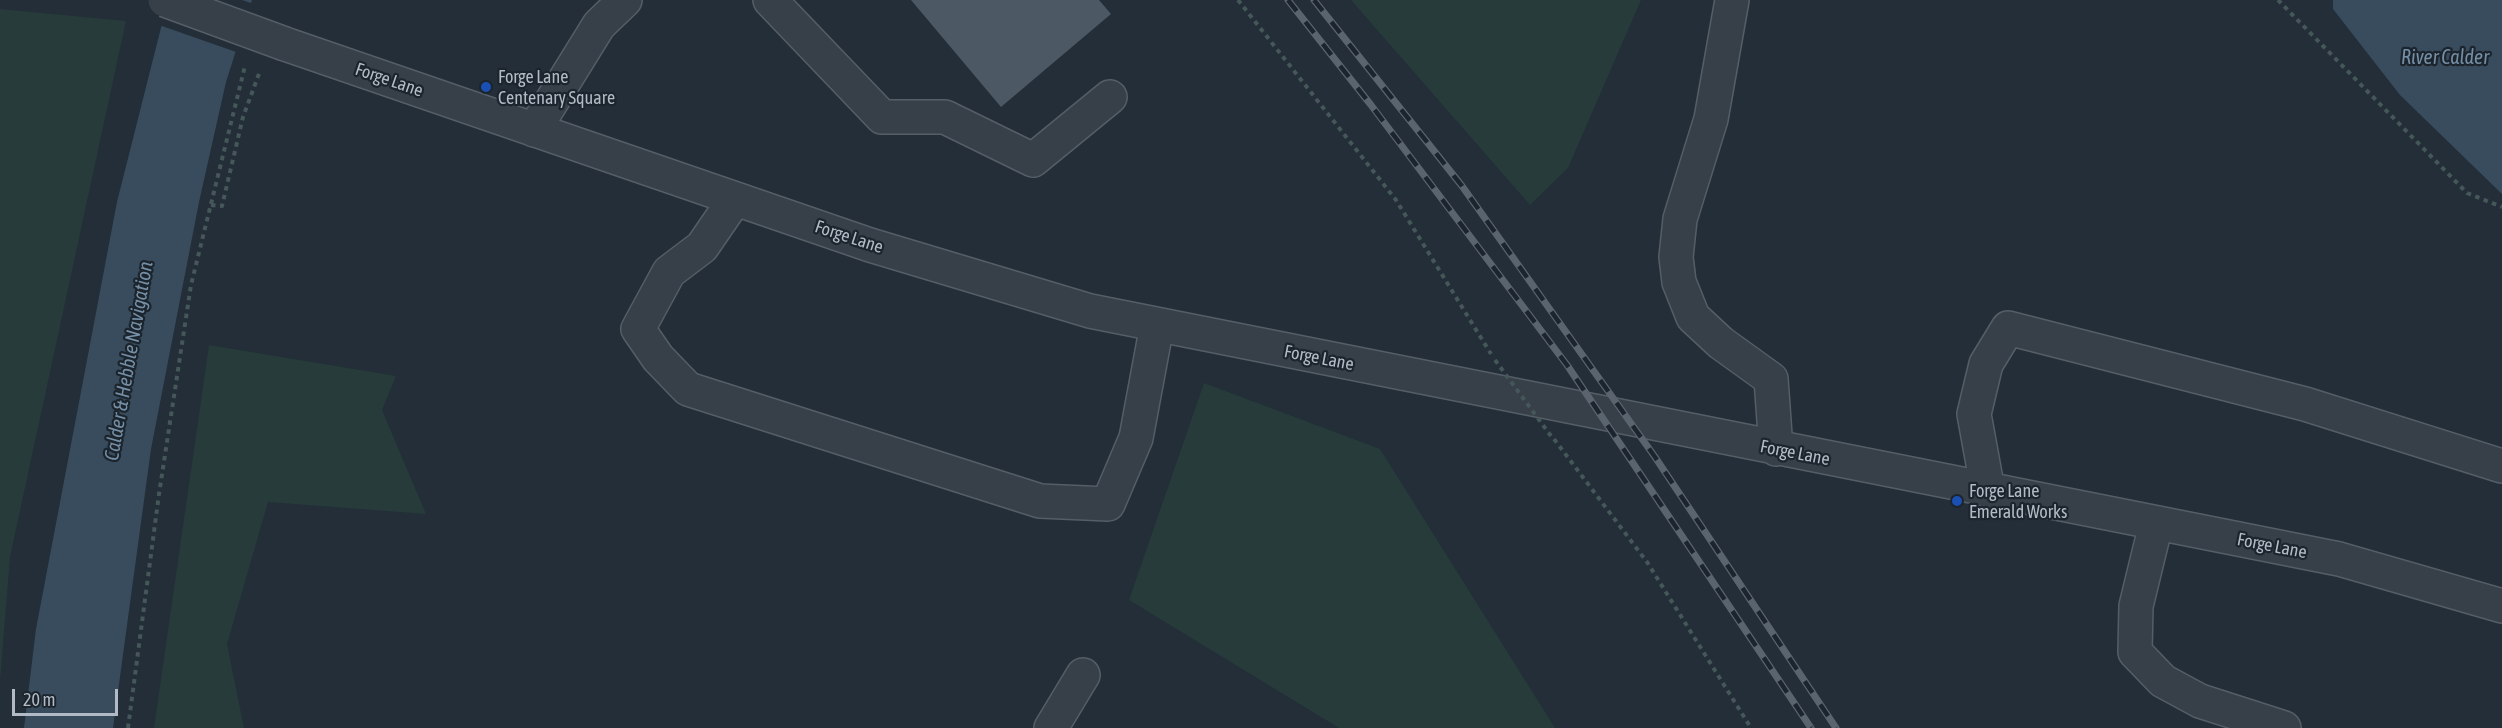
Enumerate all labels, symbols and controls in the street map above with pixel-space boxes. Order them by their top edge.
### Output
water label: River Calder [2401,46,2489,70]
street label: Forge Lane [352,58,426,102]
place label: Forge Lane Centenary Square [498,66,615,109]
marker: Forge Lane Centenary Square [479,80,493,94]
street label: Forge Lane [812,216,886,258]
water label: Calder & Hebble Navigation [100,260,158,462]
street label: Forge Lane [1282,341,1356,375]
street label: Forge Lane [1758,436,1832,470]
place label: Forge Lane Emerald Works [1969,480,2067,522]
marker: Forge Lane Emerald Works [1950,494,1964,508]
street label: Forge Lane [2235,529,2309,563]
scale bar [15,677,122,715]
text: 20 m [23,689,55,710]

